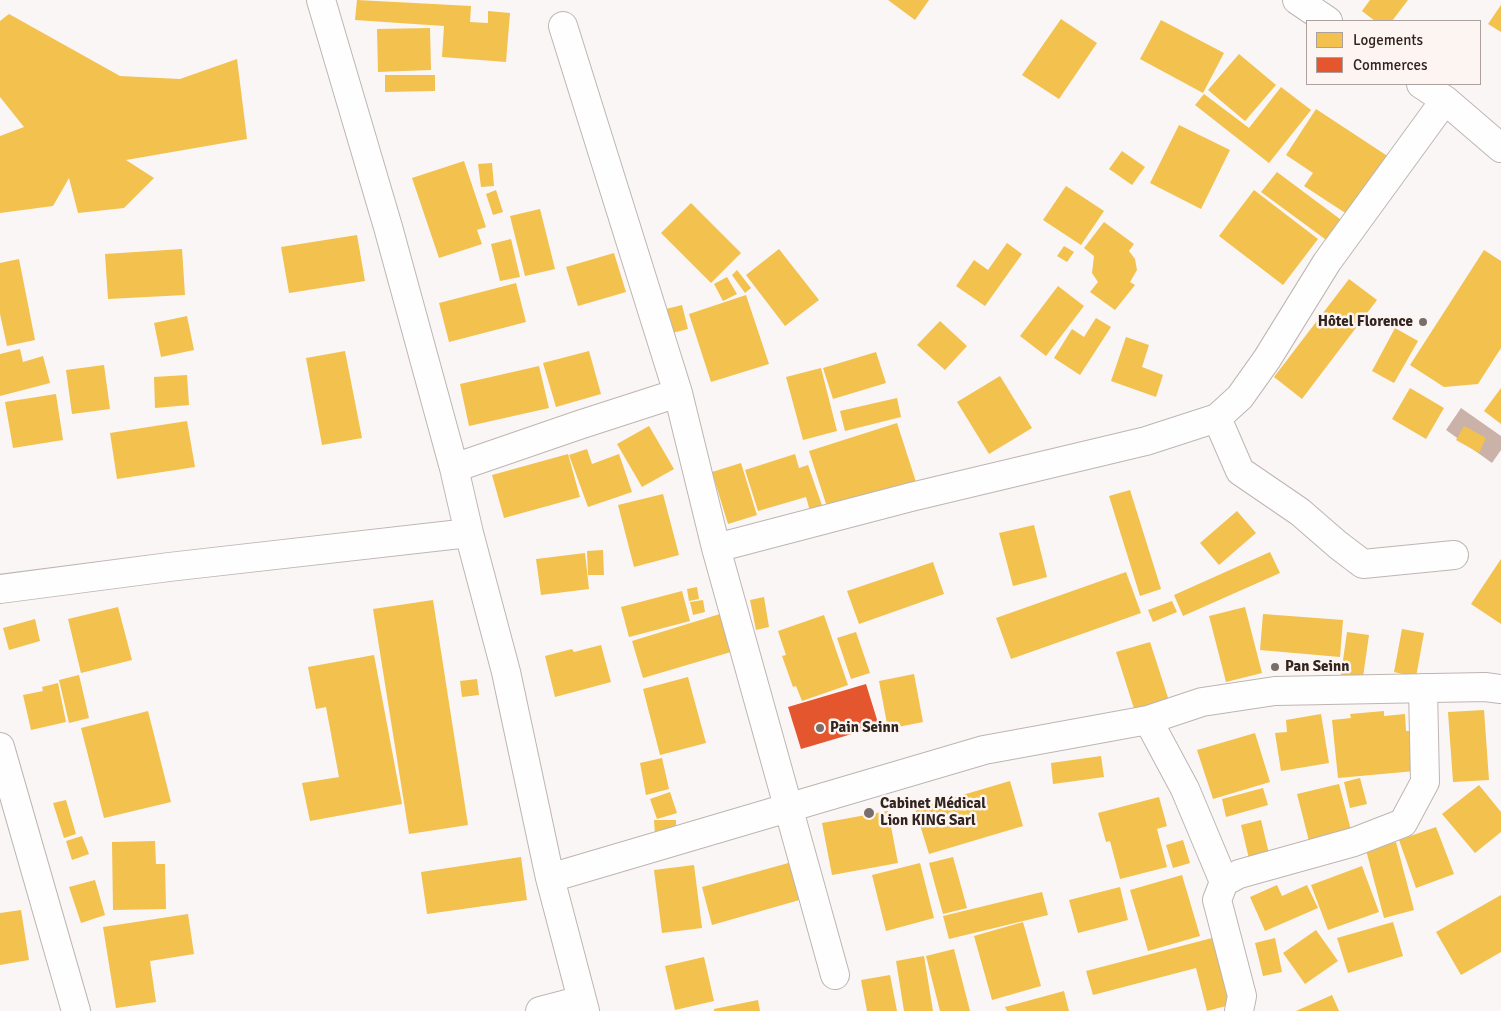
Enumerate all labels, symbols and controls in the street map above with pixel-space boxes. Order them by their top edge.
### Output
legend [1306,20,1481,85]
text: Logements [1353,31,1423,49]
text: Commerces [1353,56,1427,74]
place label: Hôtel Florence [1318,313,1413,331]
marker: Hôtel Florence [1417,316,1429,328]
place label: Pan Seinn [1285,658,1349,676]
marker: Pan Seinn [1269,661,1281,673]
place label: Pain Seinn [830,719,899,737]
marker: Pain Seinn [814,722,826,734]
place label: Cabinet Médical Lion KING Sarl [880,795,986,830]
marker: Cabinet Médical Lion KING Sarl [862,806,876,820]

